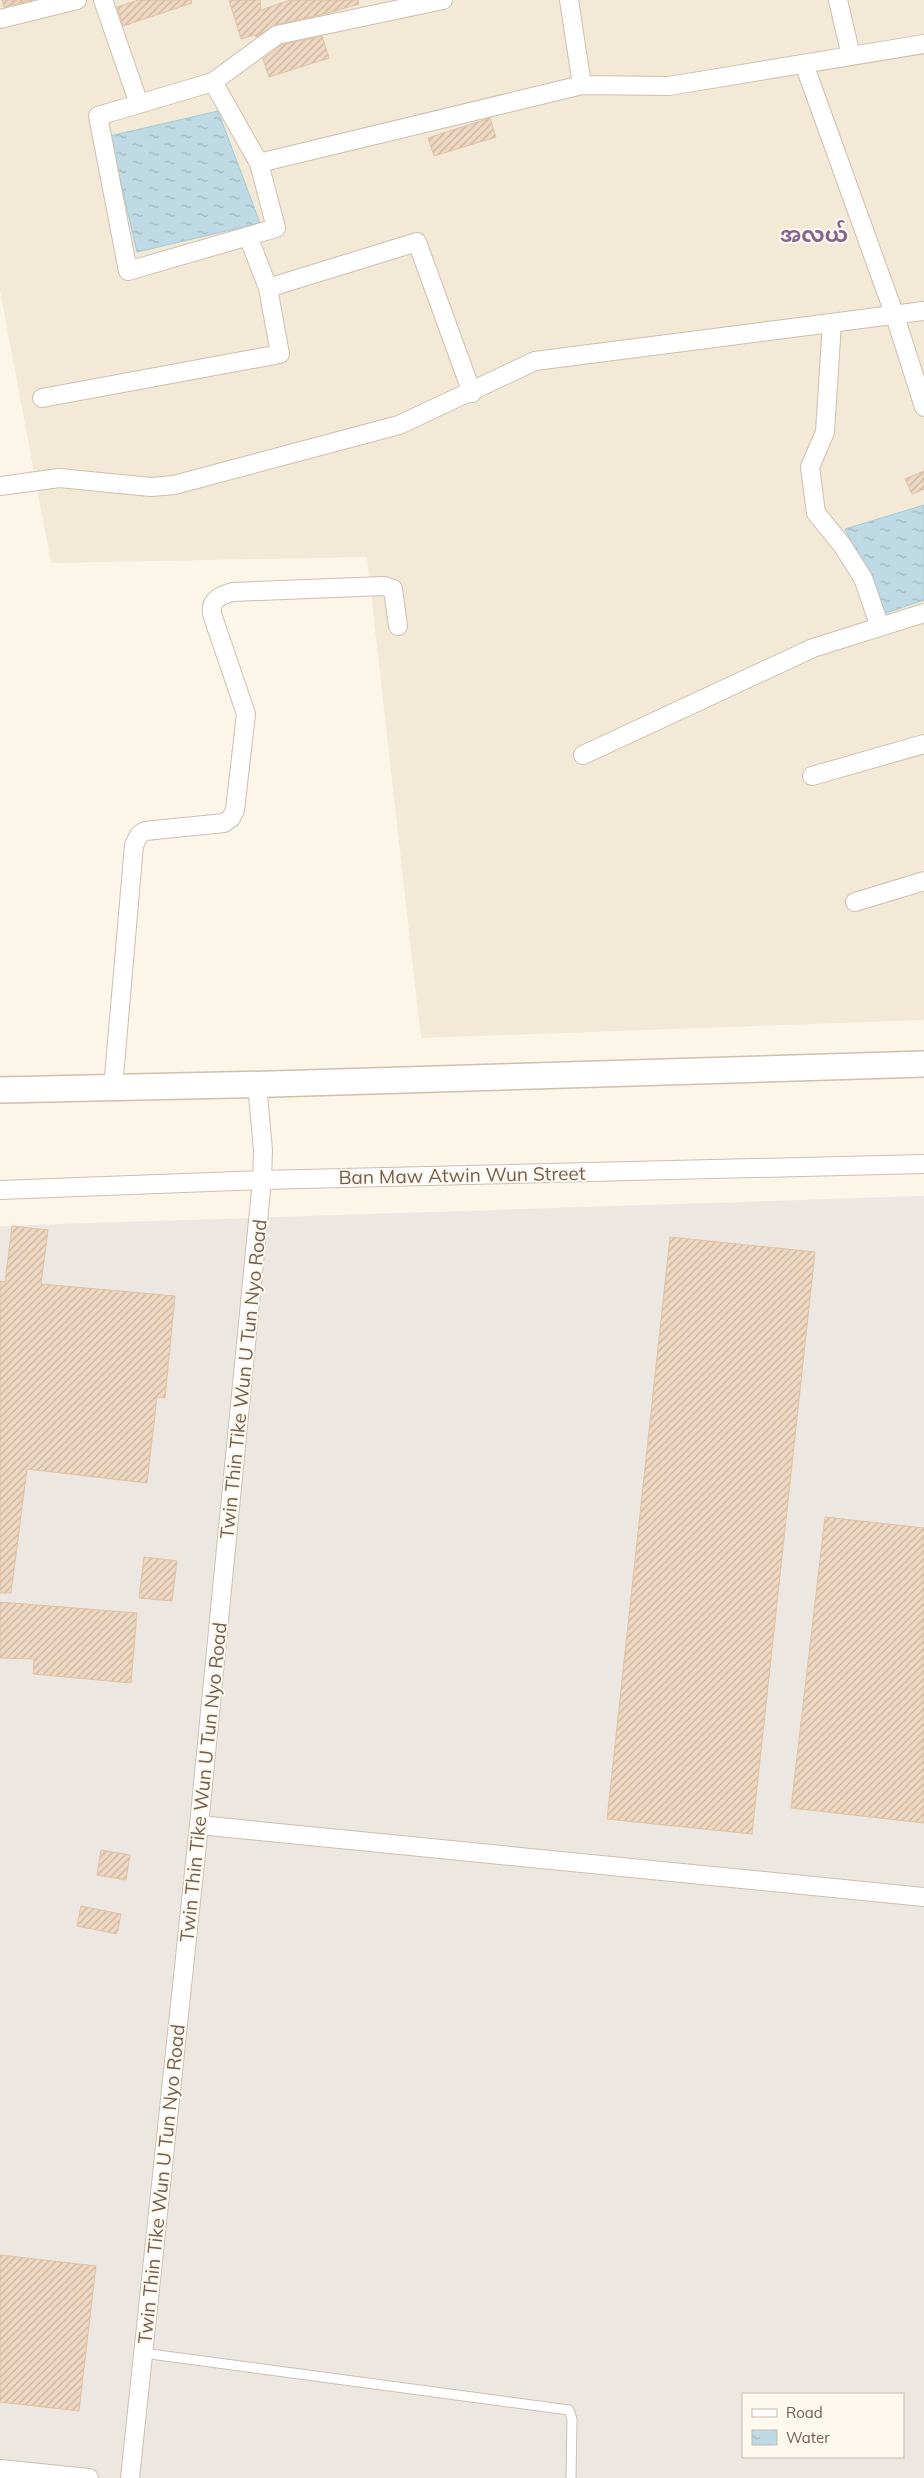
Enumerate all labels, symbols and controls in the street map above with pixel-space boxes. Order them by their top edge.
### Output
district label: အလယ် [780,219,848,247]
street label: Ban Maw Atwin Wun Street [338,1161,586,1189]
street label: Twin Thin Tike Wun U Tun Nyo Road [214,1218,272,1540]
street label: Twin Thin Tike Wun U Tun Nyo Road [174,1621,232,1943]
street label: Twin Thin Tike Wun U Tun Nyo Road [132,2023,190,2345]
legend [742,2393,904,2458]
text: Road [786,2403,823,2422]
text: Water [786,2428,830,2447]

